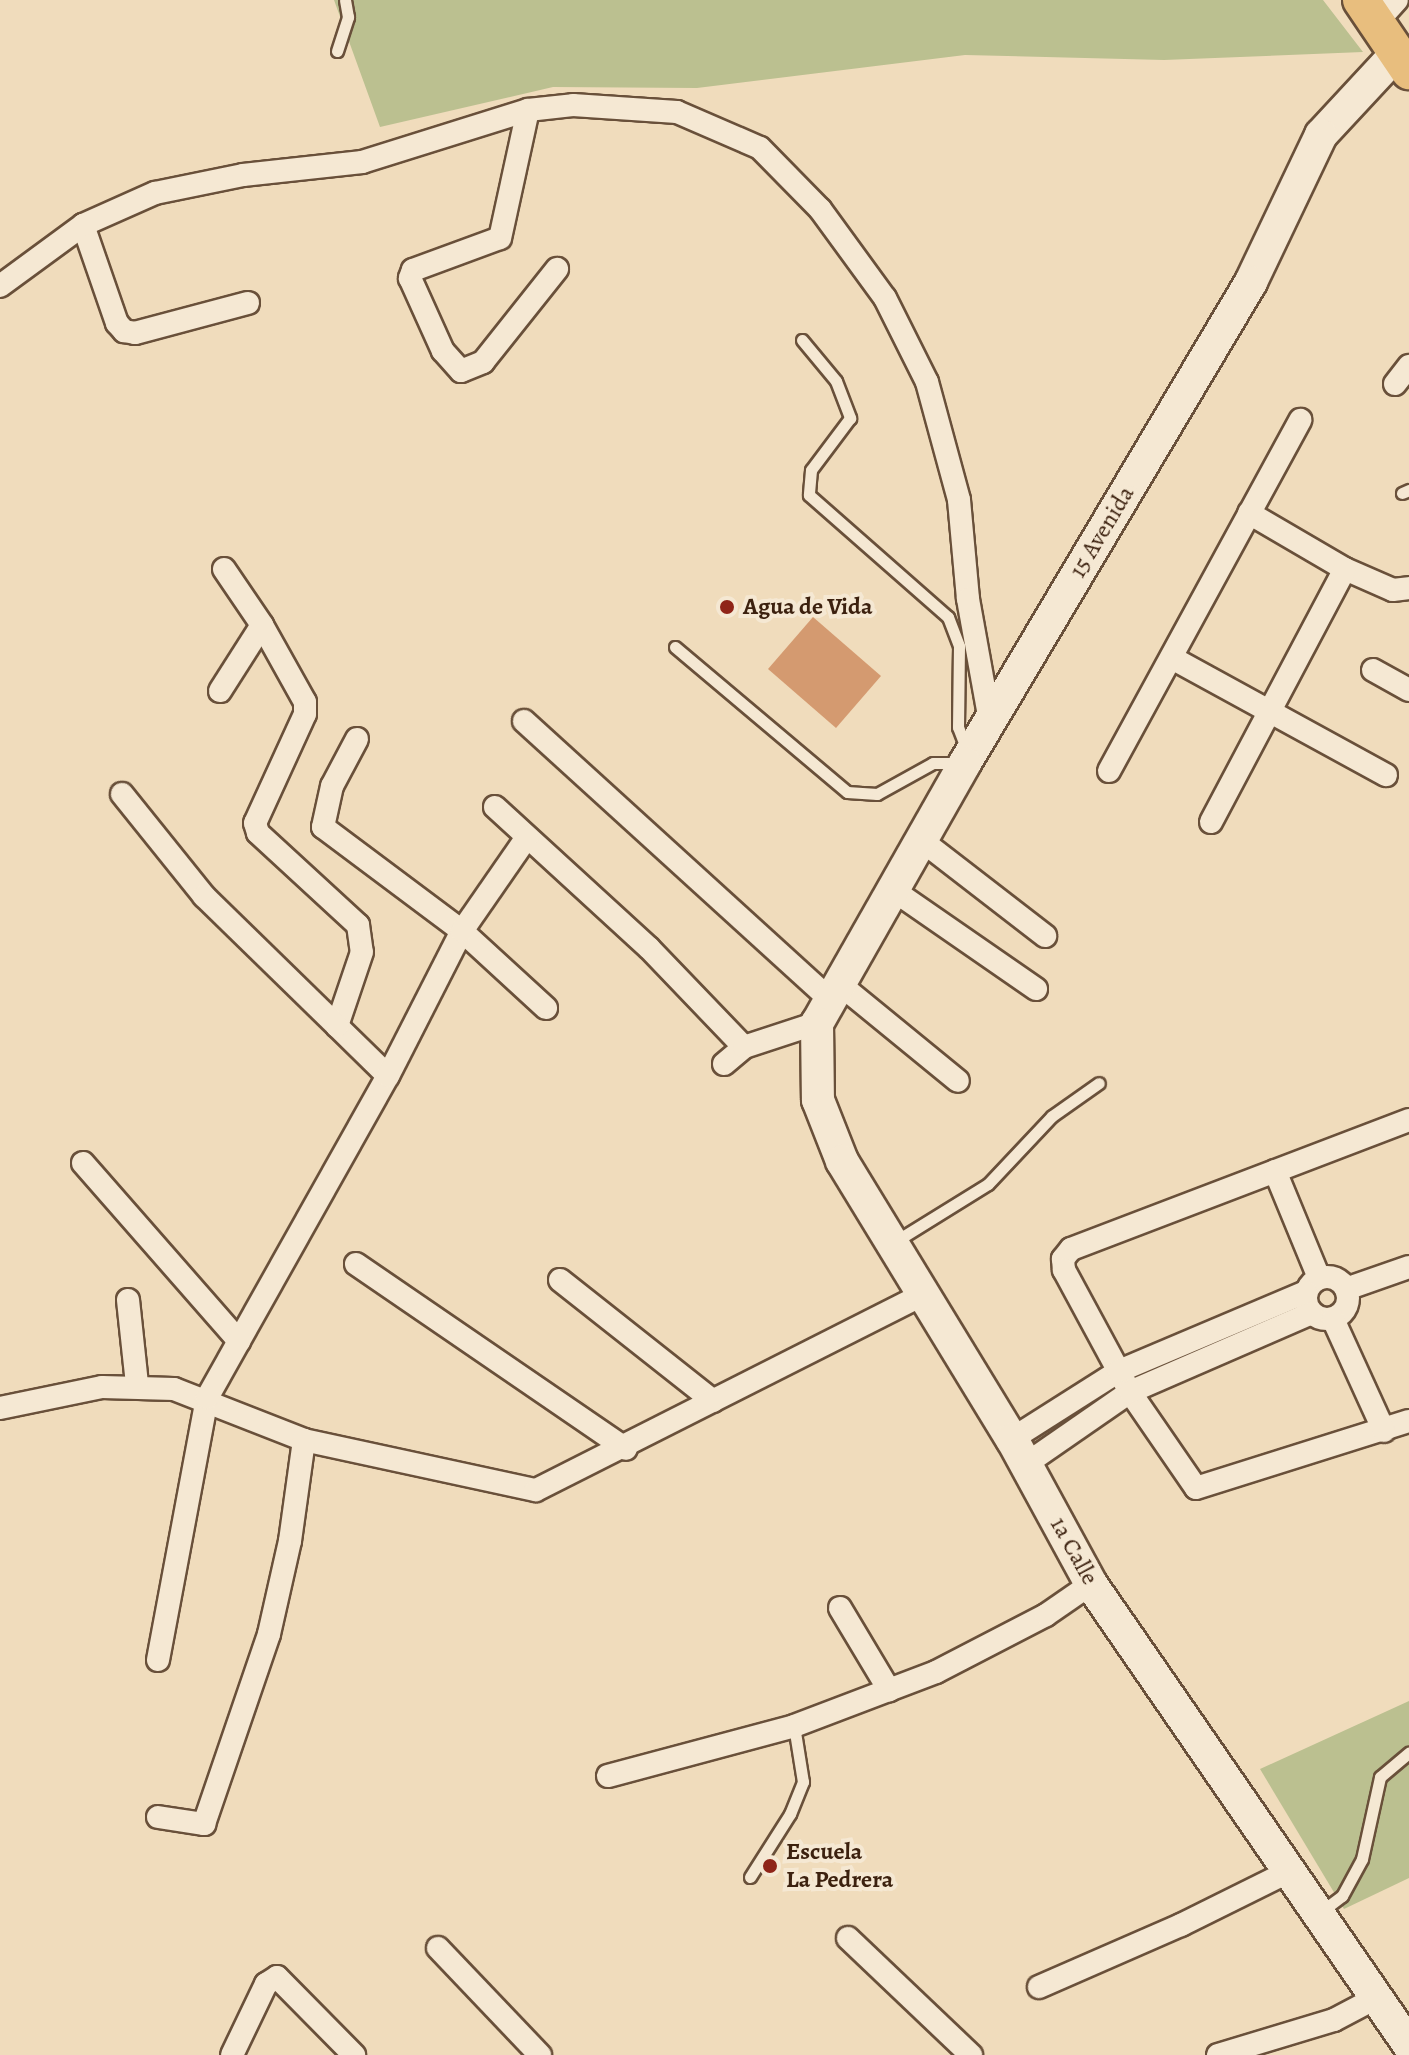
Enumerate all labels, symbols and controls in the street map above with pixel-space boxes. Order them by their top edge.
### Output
street label: 15 Avenida [1063,481,1141,583]
place label: Agua de Vida [743,593,873,621]
marker: Agua de Vida [718,598,736,616]
street label: 1a Calle [1044,1512,1104,1590]
place label: Escuela La Pedrera [786,1838,893,1894]
marker: Escuela La Pedrera [761,1857,779,1875]

